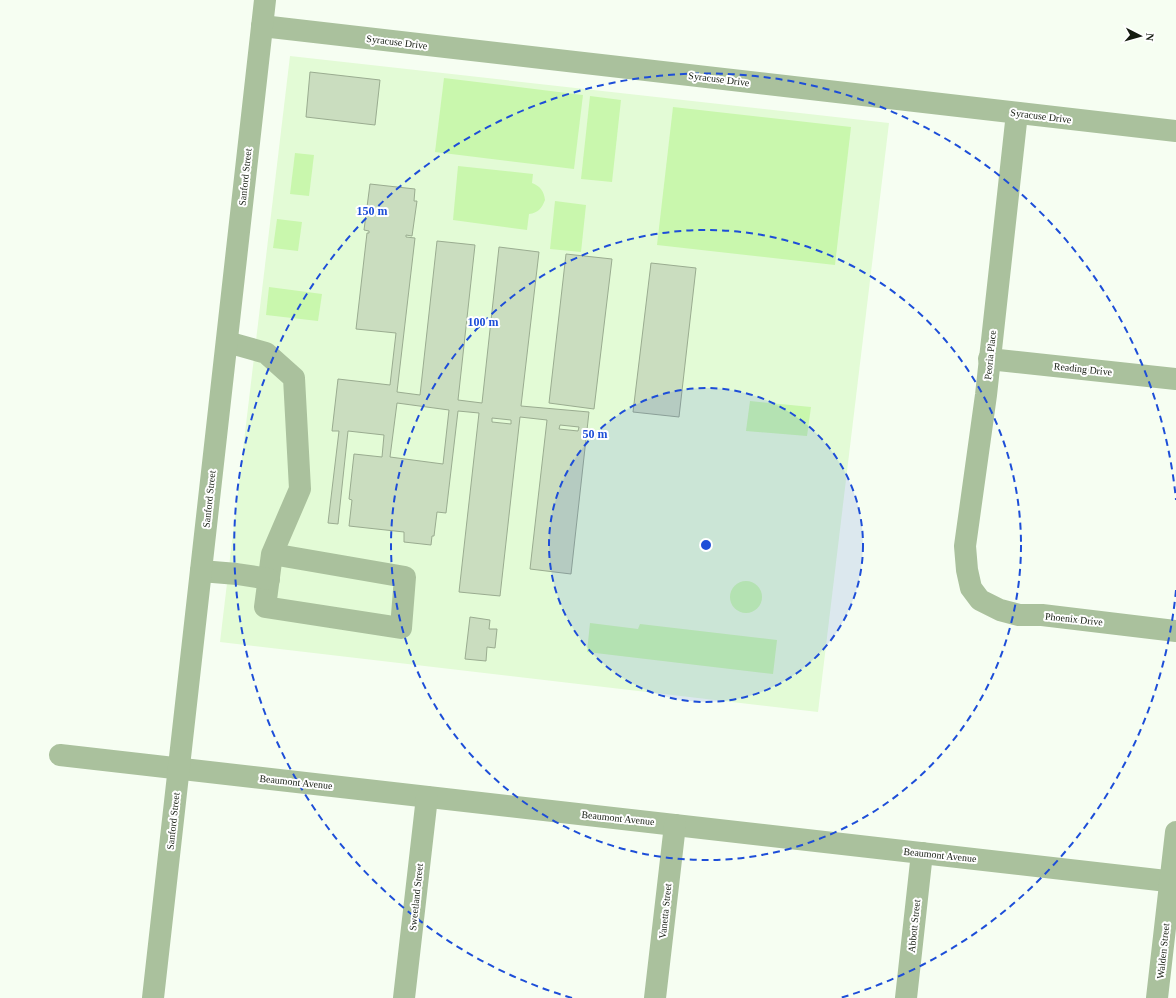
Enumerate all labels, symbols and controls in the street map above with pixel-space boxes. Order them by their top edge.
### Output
north arrow [1120,16,1160,56]
text: N [1144,32,1156,42]
street label: Syracuse Drive [366,33,429,51]
street label: Syracuse Drive [688,70,751,88]
street label: Syracuse Drive [1010,107,1073,125]
street label: Sanford Street [237,148,253,206]
text: 150 m [357,204,388,218]
text: 100 m [468,315,499,329]
street label: Peoria Place [982,329,998,380]
street label: Reading Drive [1053,360,1113,378]
text: 50 m [583,427,608,441]
street label: Sanford Street [201,470,217,528]
centre of rings [699,538,713,552]
street label: Phoenix Drive [1045,610,1104,628]
street label: Beaumont Avenue [259,773,334,791]
street label: Sanford Street [165,792,181,850]
street label: Beaumont Avenue [581,809,656,827]
street label: Beaumont Avenue [903,846,978,864]
street label: Sweetland Street [407,863,425,931]
street label: Vanetta Street [657,882,673,939]
street label: Abbott Street [906,899,922,953]
street label: Walden Street [1155,922,1171,979]

